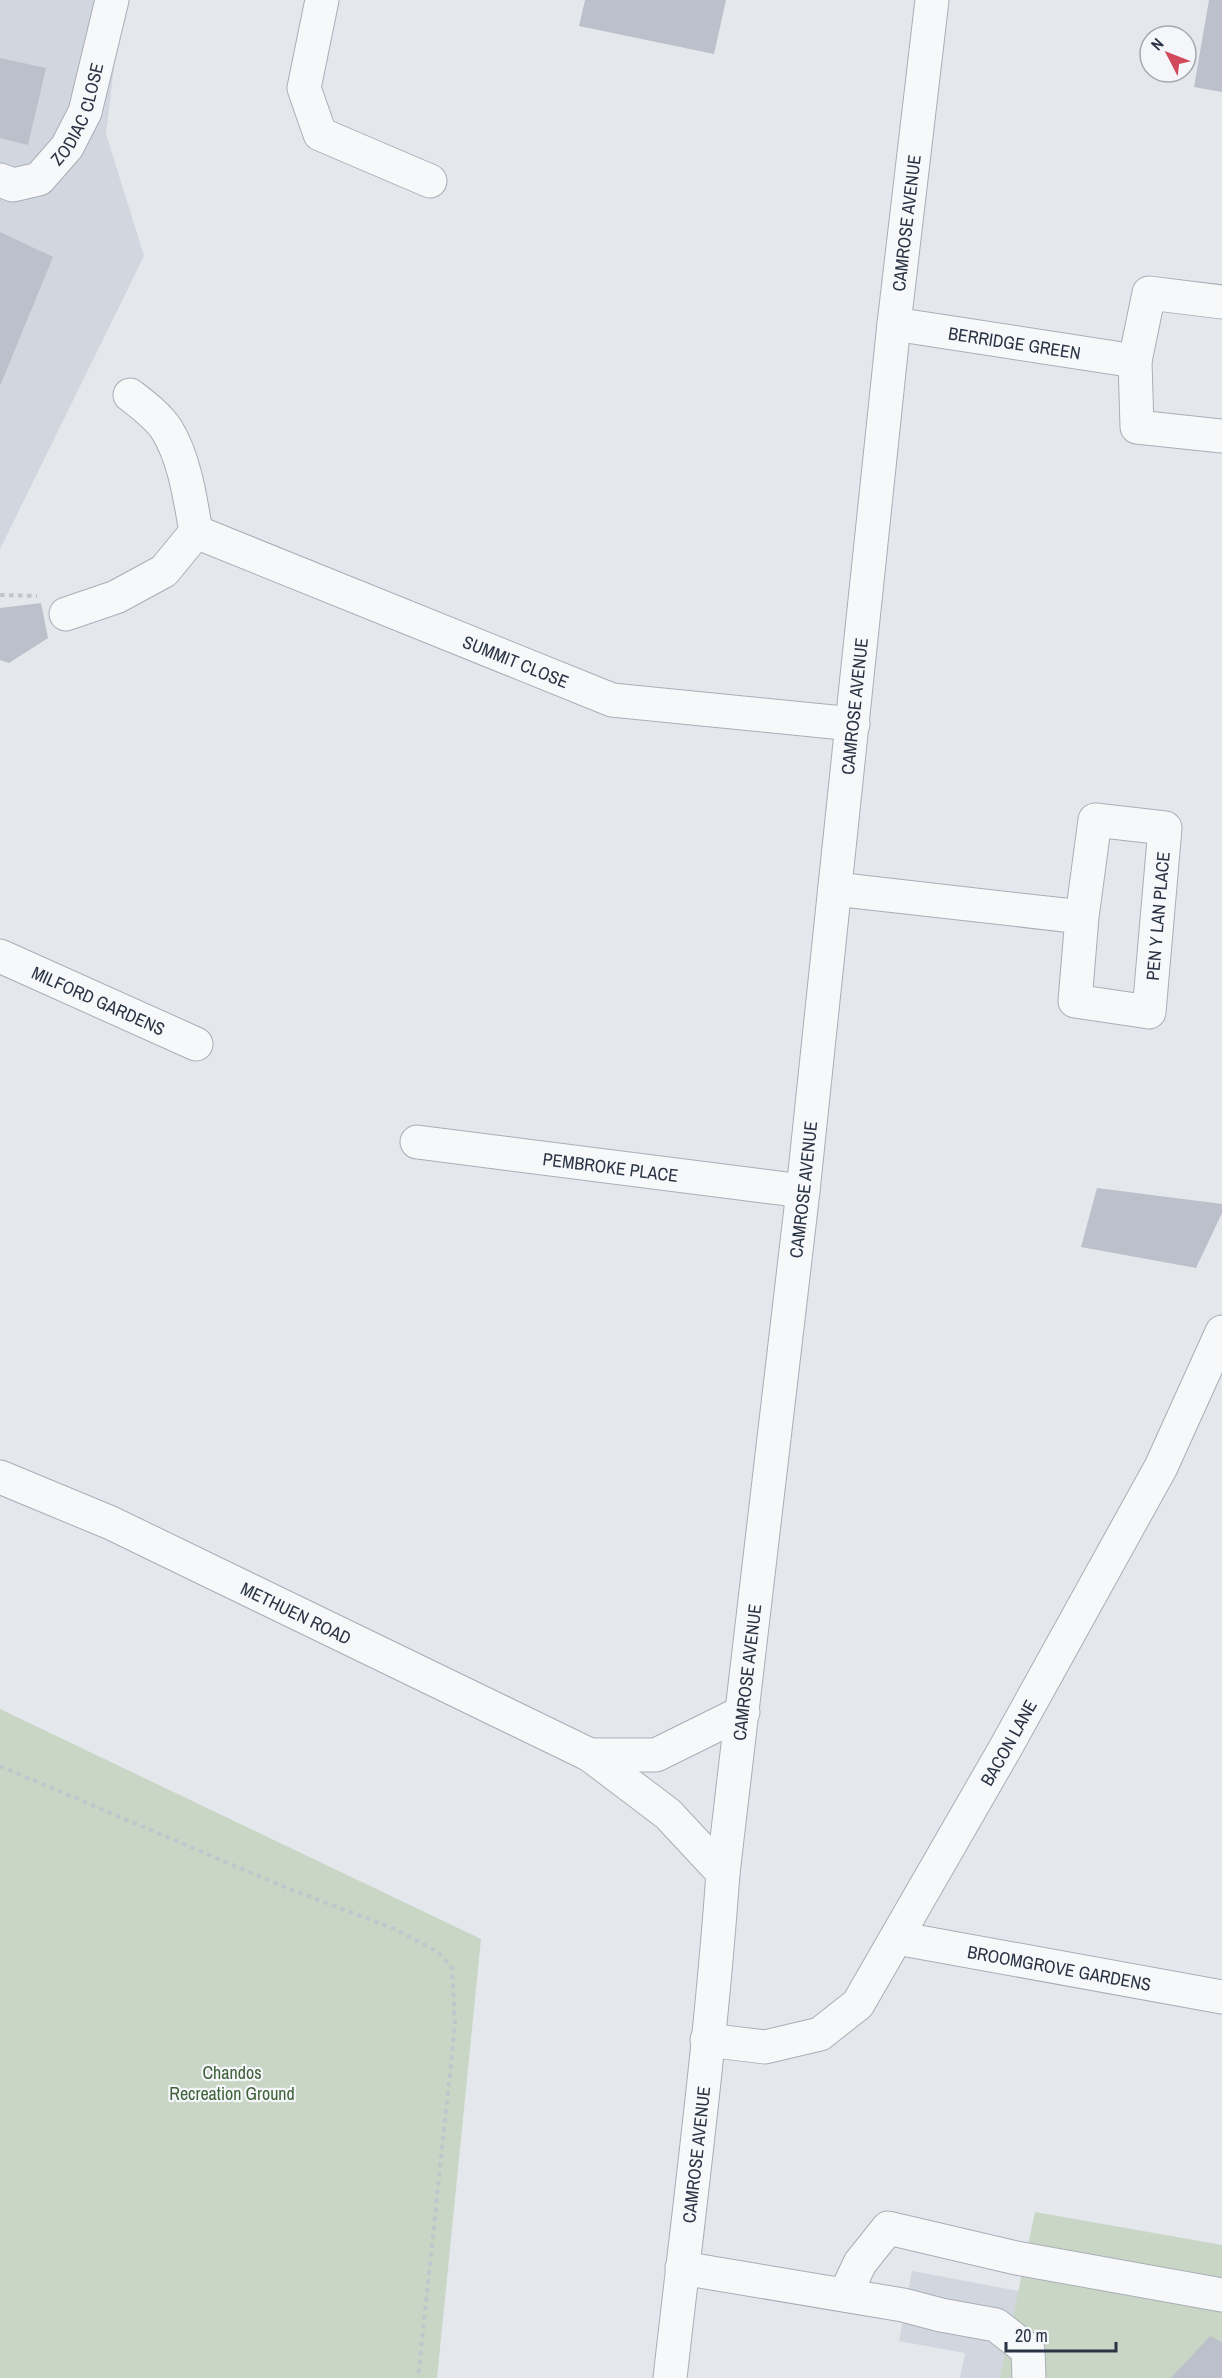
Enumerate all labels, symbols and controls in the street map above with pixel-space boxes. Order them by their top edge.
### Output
north arrow [1138,24,1198,84]
text: N [1146,33,1168,55]
street label: ZODIAC CLOSE [44,60,109,170]
street label: CAMROSE AVENUE [885,153,926,293]
street label: BERRIDGE GREEN [947,320,1083,365]
street label: SUMMIT CLOSE [459,629,573,694]
street label: CAMROSE AVENUE [834,636,874,776]
street label: PEN Y LAN PLACE [1139,851,1175,982]
street label: MILFORD GARDENS [28,959,169,1041]
street label: CAMROSE AVENUE [783,1120,823,1259]
street label: PEMBROKE PLACE [541,1146,680,1188]
street label: METHUEN ROAD [237,1575,356,1650]
street label: CAMROSE AVENUE [726,1602,767,1742]
street label: BACON LANE [974,1695,1042,1790]
street label: BROOMGROVE GARDENS [965,1939,1153,1996]
park label: Chandos Recreation Ground [169,2060,295,2106]
street label: CAMROSE AVENUE [676,2085,716,2224]
scale bar [1006,2315,1116,2353]
text: 20 m [1015,2323,1048,2348]

